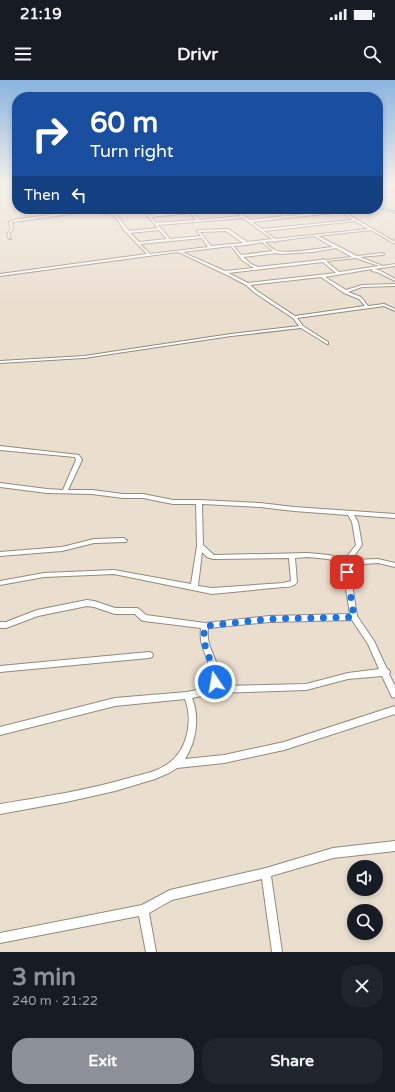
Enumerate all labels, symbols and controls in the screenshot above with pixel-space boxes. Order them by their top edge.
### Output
text: 21:19 [20,5,62,23]
icon: menu [12,43,34,65]
text: Drivr [177,43,218,65]
icon: search [361,43,383,65]
text: 60 m [90,106,158,140]
icon: right [24,108,76,160]
text: Turn right [90,140,174,162]
icon: left [68,184,90,206]
text: Then [24,186,60,204]
pin [330,555,364,589]
icon: arrive [336,561,358,583]
position arrow [194,661,236,703]
map controls [347,860,383,940]
button: sound [347,860,383,896]
button: search [347,904,383,940]
text: 3 min [12,963,76,992]
button: close [341,965,383,1007]
text: 240 m · 21:22 [12,993,98,1009]
button: Exit [12,1038,194,1084]
button: Share [202,1038,383,1084]

